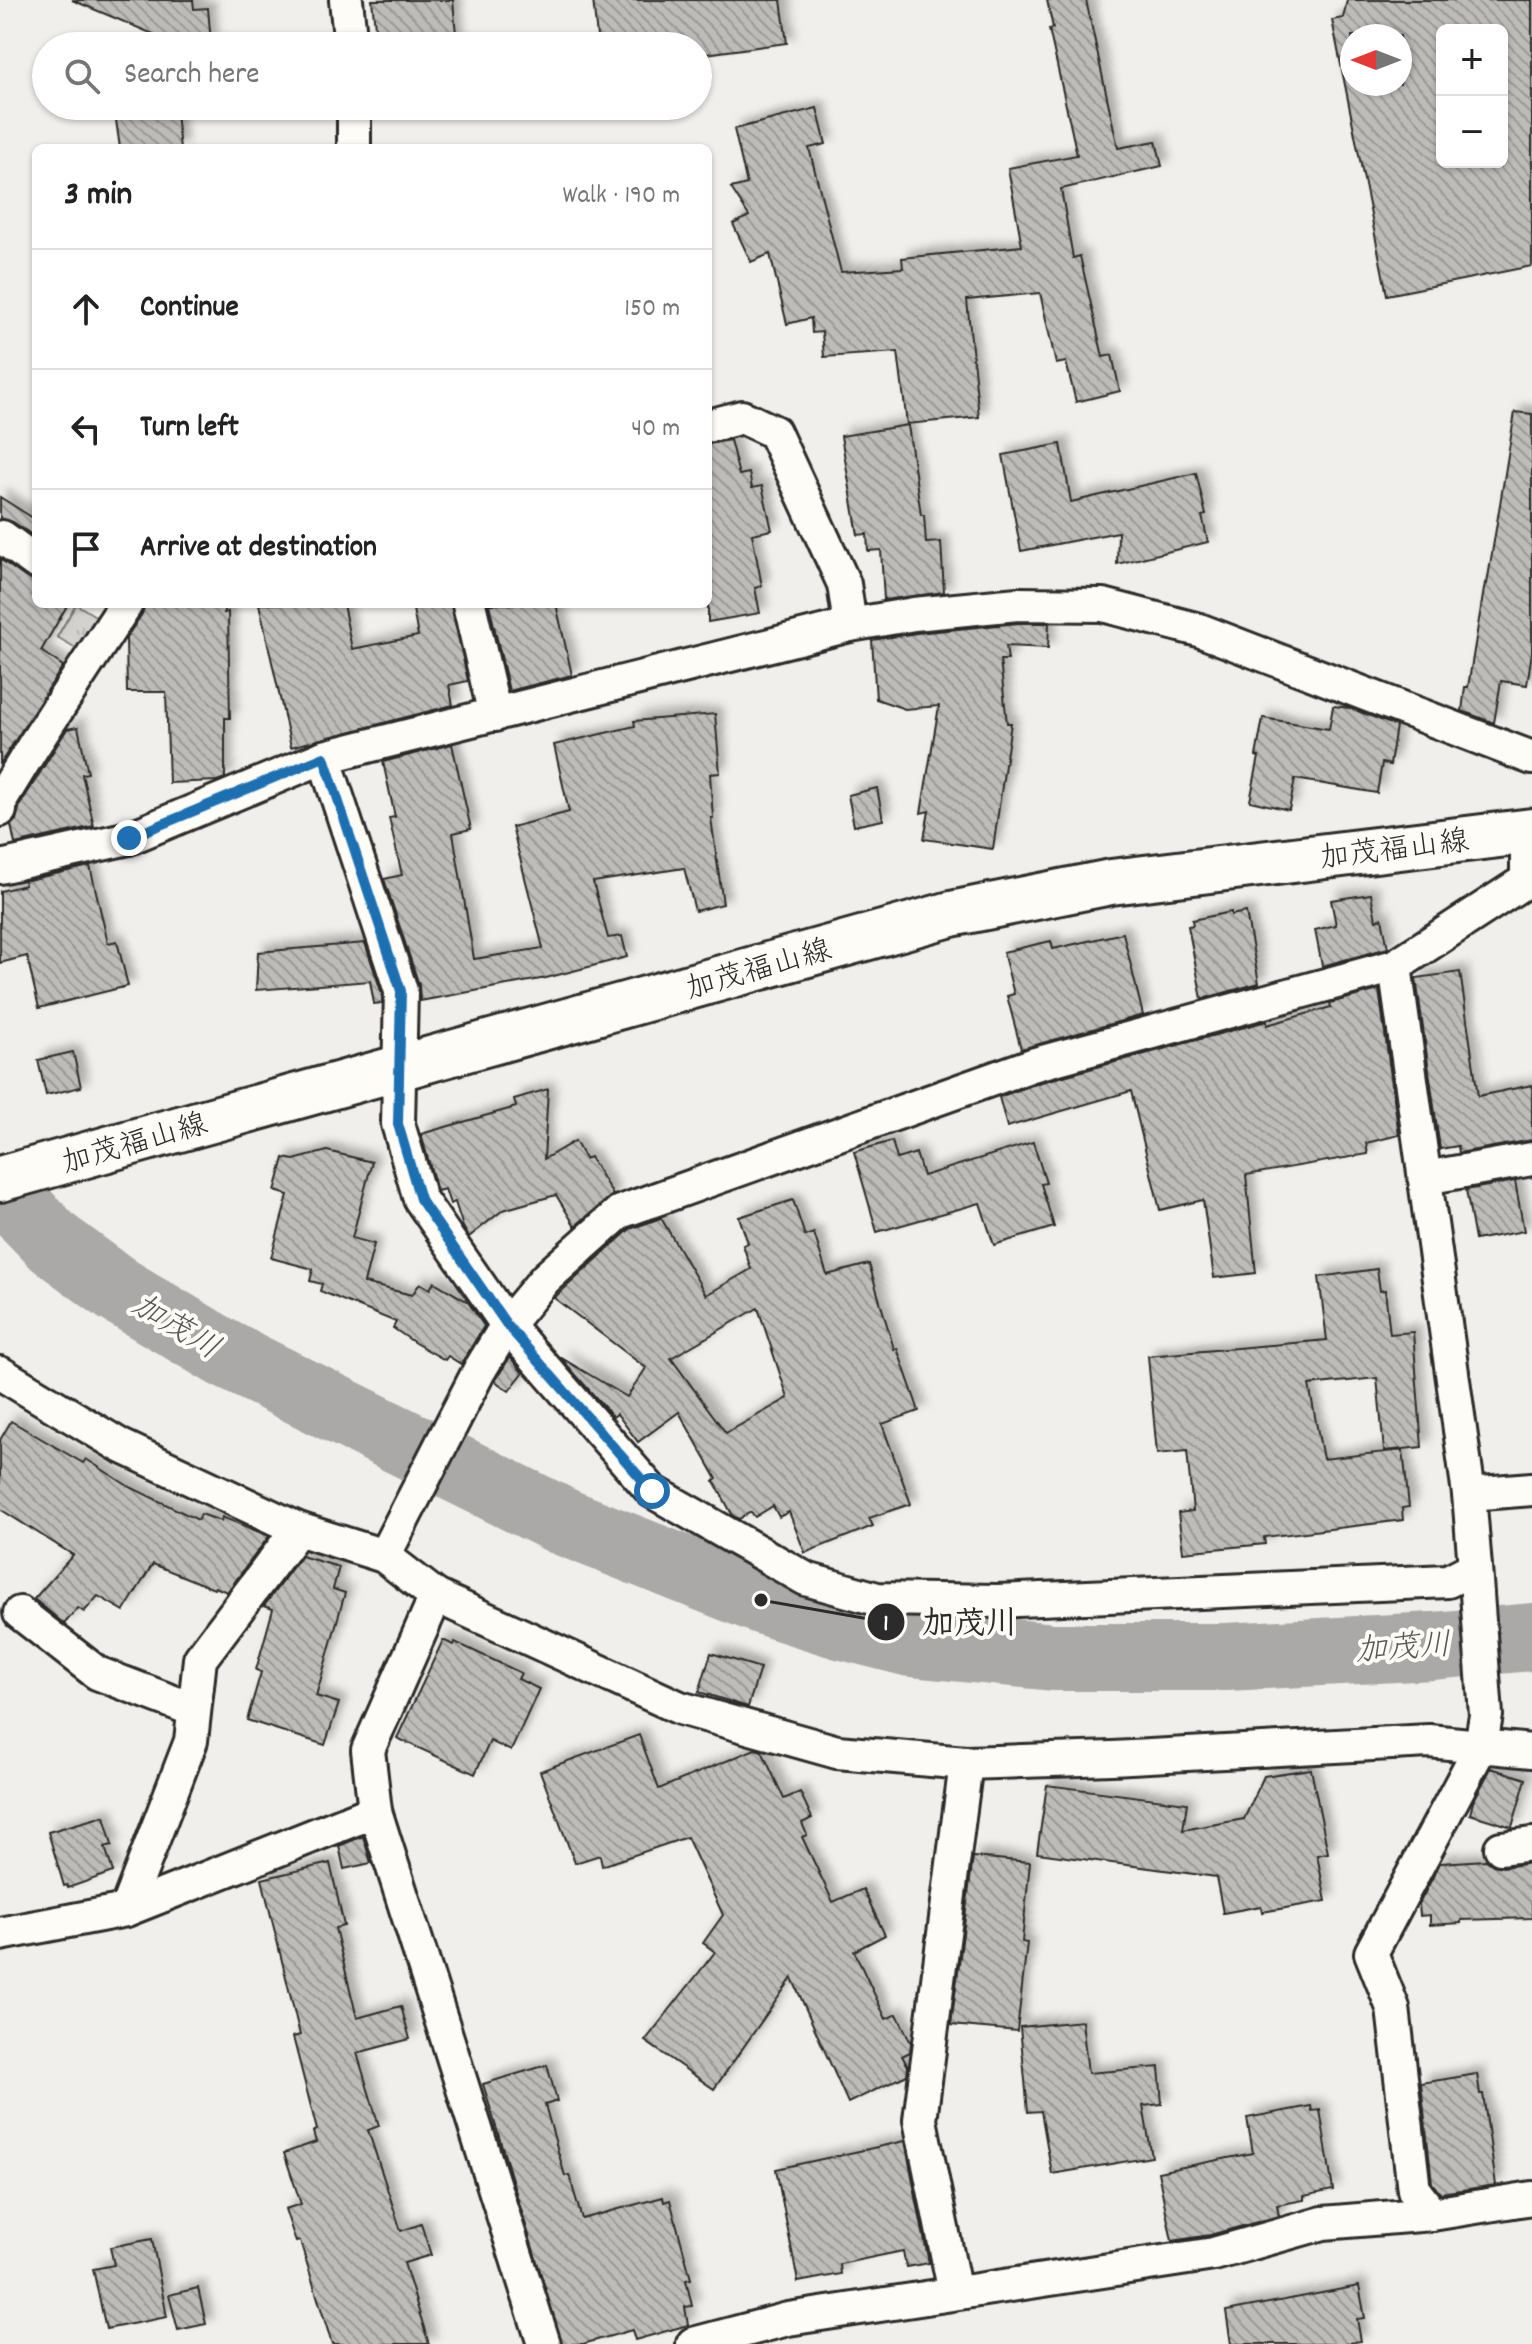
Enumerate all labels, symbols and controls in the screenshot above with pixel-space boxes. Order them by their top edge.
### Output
north arrow [1340,24,1412,96]
map controls [1436,24,1508,168]
button: + [1436,24,1508,96]
search box [32,32,712,120]
icon: search [60,54,104,98]
text: Search here [124,55,260,98]
button: − [1436,96,1508,168]
text: 3 min [64,172,132,221]
text: Walk · 190 m [563,178,680,215]
icon: ahead [64,287,108,331]
text: Continue [140,288,239,331]
text: 150 m [624,291,680,328]
icon: left [64,407,108,451]
text: Turn left [140,408,239,451]
text: 40 m [631,411,680,448]
icon: arrive [64,527,108,571]
text: Arrive at destination [140,528,377,571]
route end [111,820,147,856]
street label: 加茂福山線 [1317,822,1472,883]
street label: 加茂福山線 [681,931,837,1014]
street label: 加茂福山線 [57,1105,213,1188]
water label: 加茂川 [121,1285,227,1374]
route start [634,1473,670,1509]
callout: 加茂川 [866,1594,1034,1650]
text: 加茂川 [922,1604,1018,1650]
text: 1 [883,1608,889,1642]
water label: 加茂川 [1354,1625,1453,1677]

